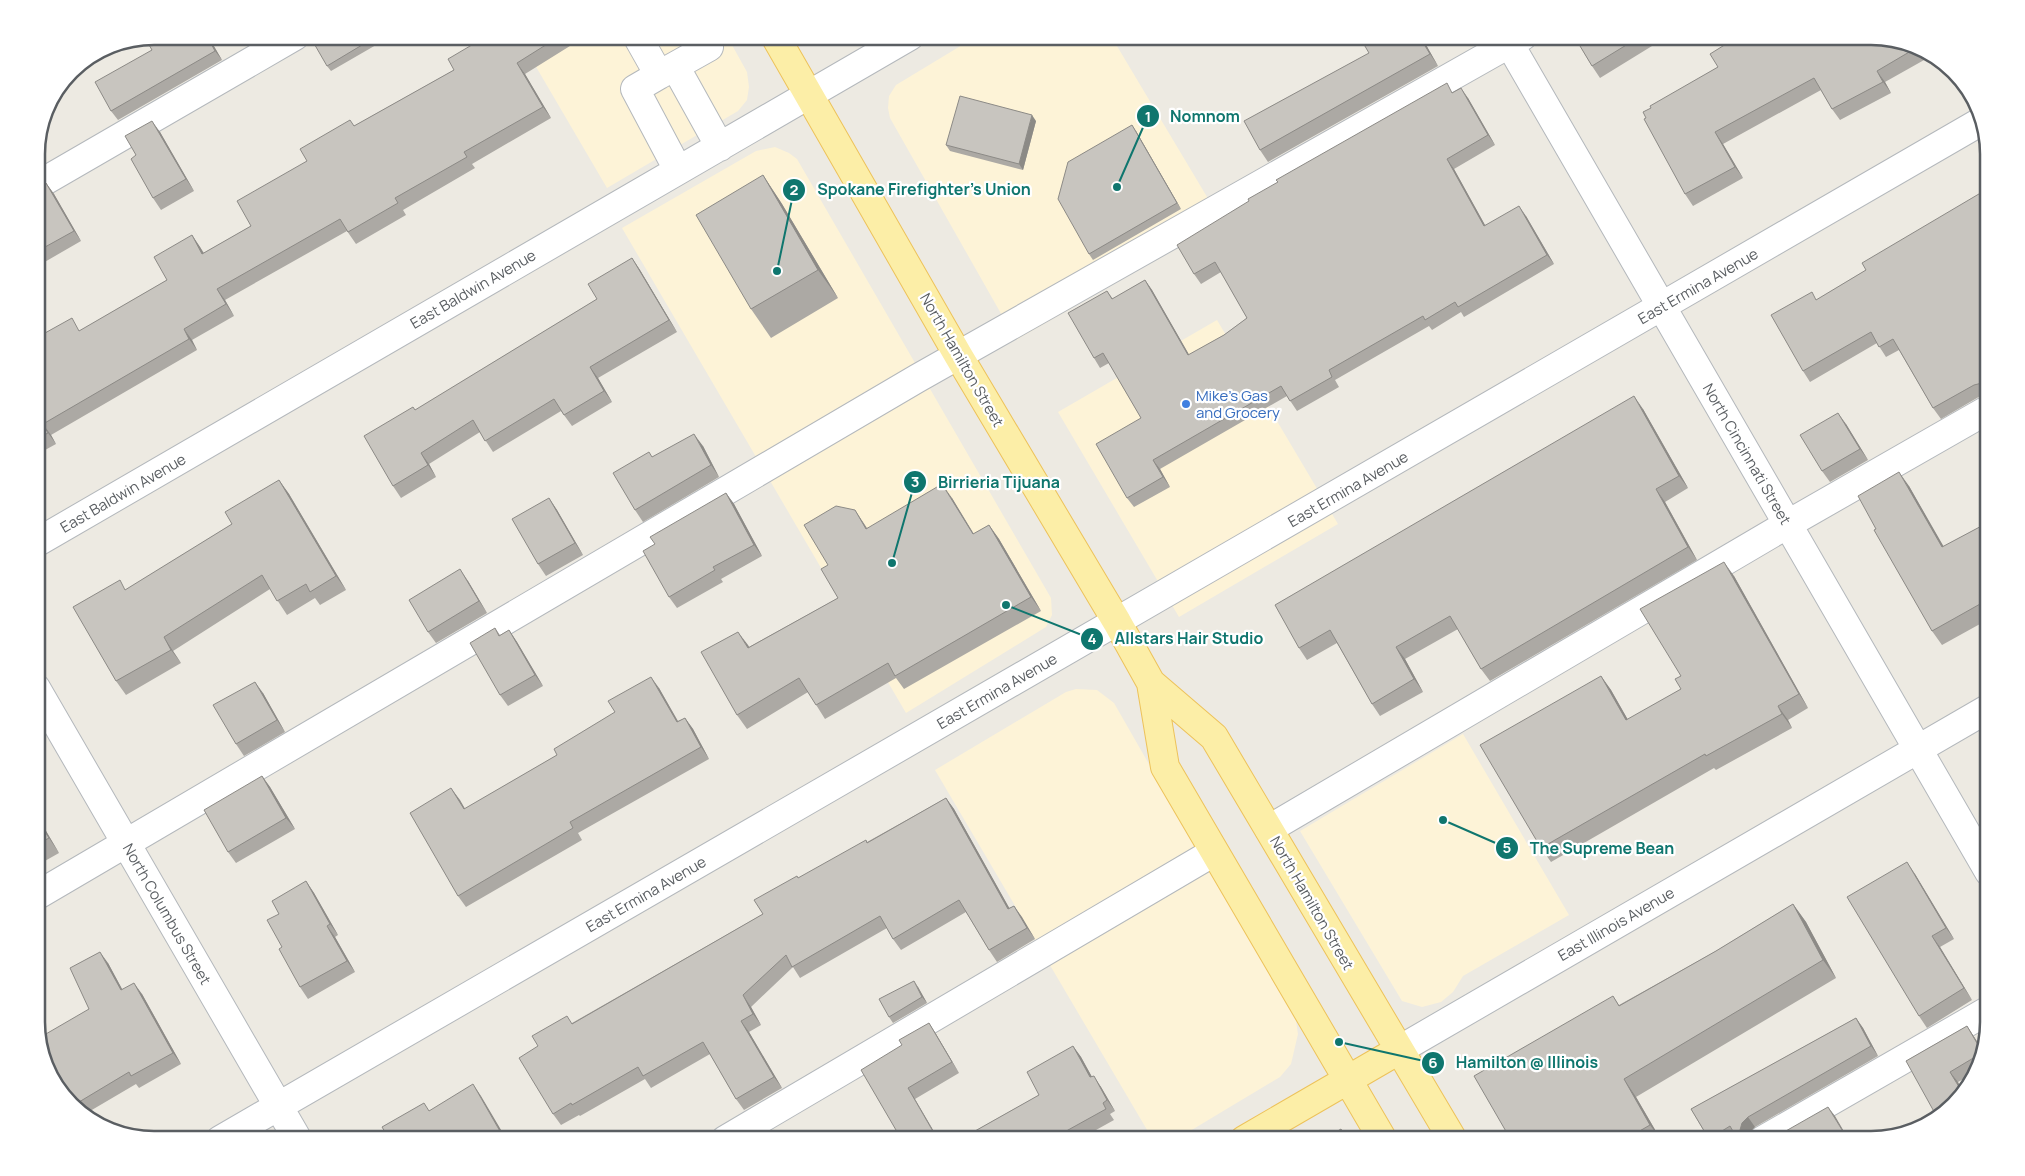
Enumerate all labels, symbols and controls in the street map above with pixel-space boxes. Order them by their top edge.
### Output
callout: Nomnom [1135,101,1250,132]
text: Nomnom [1170,105,1240,127]
text: 1 [1145,106,1151,127]
callout: Spokane Firefighter's Union [782,174,1040,205]
text: Spokane Firefighter's Union [817,178,1031,200]
text: 2 [790,179,799,200]
street label: East Ermina Avenue [1634,243,1762,329]
street label: East Baldwin Avenue [406,244,540,334]
street label: North Hamilton Street [915,289,1009,431]
street label: North Cincinnati Street [1698,380,1796,528]
place label: Mike's Gas and Grocery [1196,385,1280,423]
marker: Mike's Gas and Grocery [1180,398,1192,410]
street label: East Ermina Avenue [1284,446,1412,532]
street label: East Baldwin Avenue [56,448,190,538]
callout: Birrieria Tijuana [903,467,1070,498]
text: 3 [911,471,919,492]
text: Birrieria Tijuana [938,471,1060,493]
callout: Allstars Hair Studio [1079,623,1273,654]
text: Allstars Hair Studio [1115,627,1264,649]
text: 4 [1087,628,1097,649]
street label: East Ermina Avenue [933,648,1061,734]
street label: North Hamilton Street [1265,832,1359,974]
callout: The Supreme Bean [1495,832,1684,863]
text: 5 [1503,837,1512,858]
text: The Supreme Bean [1530,837,1674,859]
street label: North Columbus Street [118,840,216,988]
street label: East Ermina Avenue [582,851,710,937]
street label: East Illinois Avenue [1554,882,1678,966]
callout: Hamilton @ Illinois [1421,1047,1608,1078]
text: Hamilton @ Illinois [1456,1051,1599,1073]
text: 6 [1428,1052,1438,1073]

